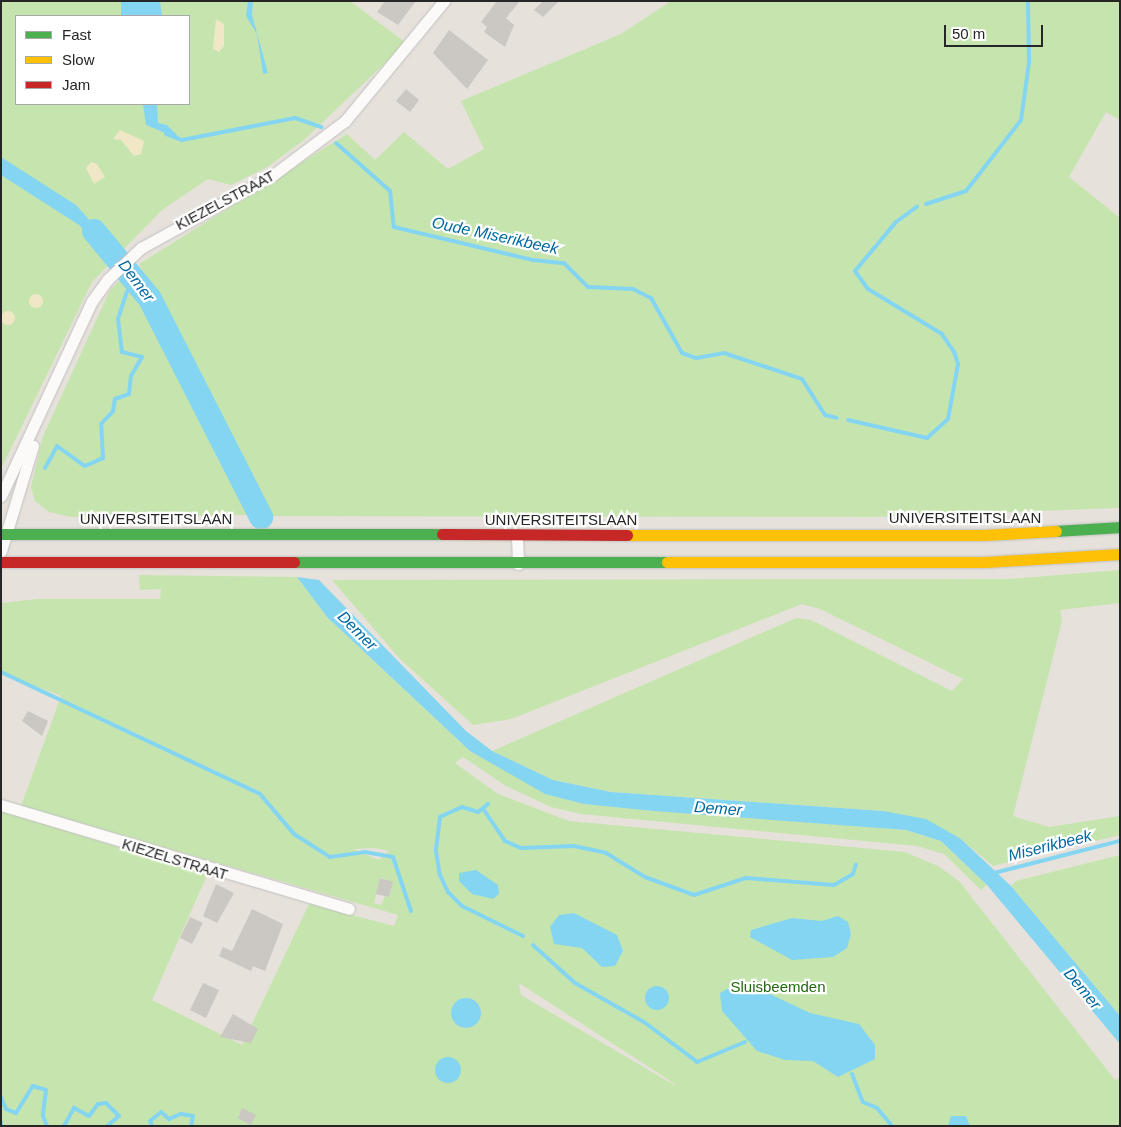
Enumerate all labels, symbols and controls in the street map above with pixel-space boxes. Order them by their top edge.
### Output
legend [15,15,190,105]
scale bar [946,15,1045,47]
text: 50 m [952,25,985,42]
text: Fast [62,26,91,43]
text: Slow [62,51,95,68]
text: Jam [62,76,90,93]
street label: KIEZELSTRAAT [172,166,278,234]
water label: Oude Miserikbeek [430,213,560,259]
water label: Demer [114,256,158,306]
street label: UNIVERSITEITSLAAN [889,509,1041,527]
street label: UNIVERSITEITSLAAN [80,510,232,528]
street label: UNIVERSITEITSLAAN [485,511,637,529]
water label: Demer [333,607,381,655]
water label: Demer [693,798,743,820]
water label: Miserikbeek [1006,826,1094,866]
street label: KIEZELSTRAAT [120,834,230,884]
water label: Demer [1059,964,1105,1014]
park label: Sluisbeemden [730,978,826,996]

